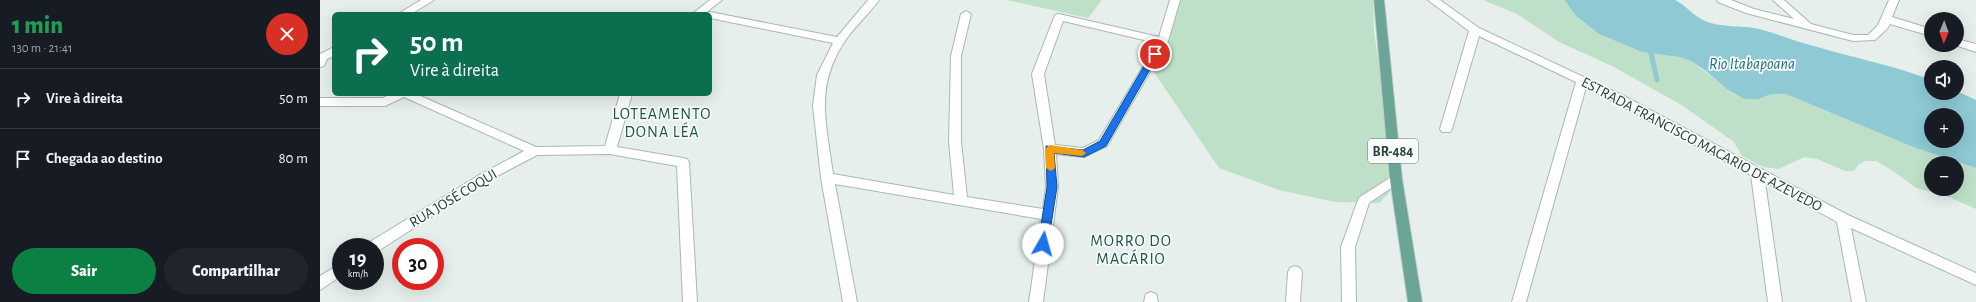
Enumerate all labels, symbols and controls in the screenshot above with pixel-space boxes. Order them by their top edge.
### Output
north arrow [1924,12,1964,52]
map controls [1924,12,1964,196]
button: close [266,13,308,55]
text: 1 min [12,14,63,38]
icon: right [344,28,396,80]
text: 50 m [410,29,464,57]
pin [1138,37,1172,71]
text: 130 m · 21:41 [12,42,73,55]
icon: arrive [1144,43,1166,65]
water label: Rio Itabapoana [1709,56,1795,73]
button: sound [1924,60,1964,100]
text: Vire à direita [410,62,499,80]
street label: ESTRADA FRANCISCO MACARIO DE AZEVEDO [1579,74,1825,214]
icon: right [12,88,34,110]
text: Vire à direita [46,91,123,106]
text: 50 m [279,91,308,106]
district label: LOTEAMENTO DONA LÉA [613,106,711,140]
button: + [1924,108,1964,148]
road number: BR-484 [1368,139,1418,163]
icon: arrive [12,148,34,170]
text: Chegada ao destino [46,151,163,166]
text: 80 m [278,151,308,166]
button: − [1924,156,1964,196]
street label: RUA JOSÉ COQUI [406,165,500,230]
position arrow [1022,223,1064,265]
district label: MORRO DO MACÁRIO [1090,233,1172,267]
speed limit sign: 30 [392,238,444,290]
button: Sair [12,248,156,294]
button: Compartilhar [164,248,308,294]
text: 19 [350,249,366,269]
text: km/h [348,269,368,279]

